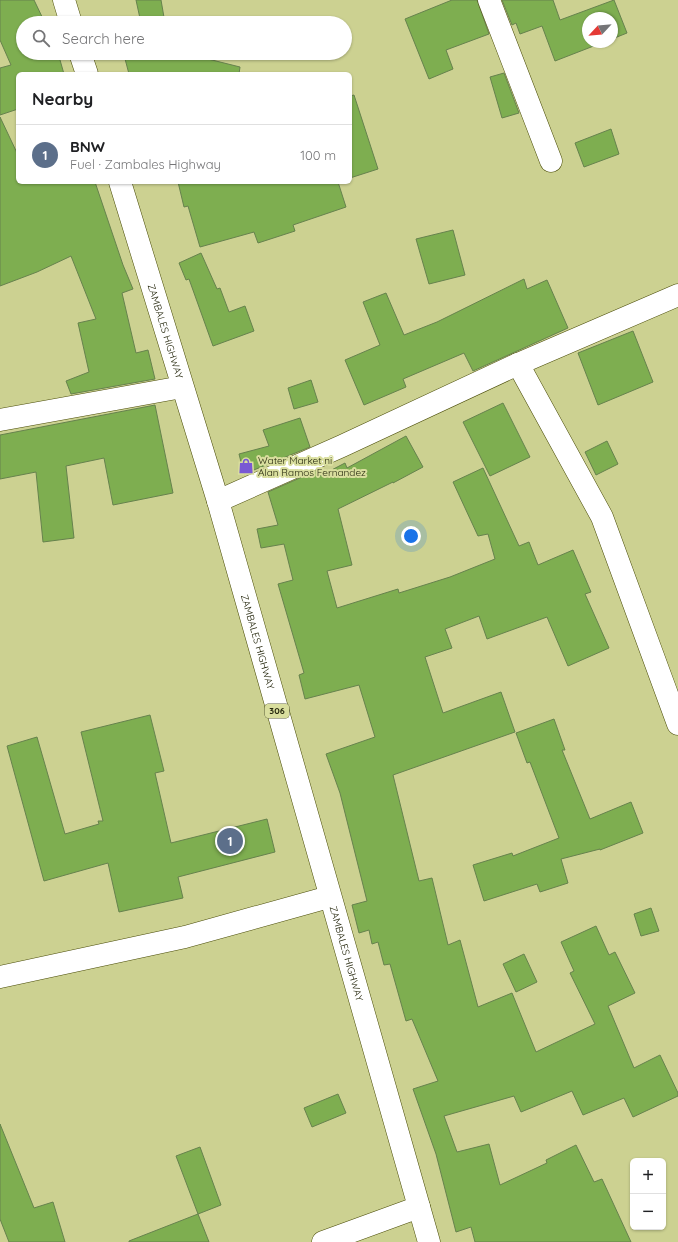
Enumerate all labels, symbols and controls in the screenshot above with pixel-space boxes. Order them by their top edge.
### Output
north arrow [582,12,618,48]
search box [16,16,352,60]
icon: search [30,27,52,49]
text: Search here [62,29,145,48]
text: Nearby [32,88,93,109]
text: BNW [70,137,105,156]
text: 1 [42,147,48,163]
text: 100 m [300,147,336,163]
text: Fuel · Zambales Highway [70,156,221,172]
street label: ZAMBALES HIGHWAY [145,282,186,381]
place label: Water Market ni Alan Ramos Fernandez [258,454,366,479]
shop icon: Water Market ni Alan Ramos Fernandez [237,457,255,475]
your location [401,526,421,546]
street label: ZAMBALES HIGHWAY [238,593,277,691]
road number: 306 [265,704,289,718]
pin: 1 [217,826,243,856]
street label: ZAMBALES HIGHWAY [327,904,366,1003]
map controls [630,1158,666,1230]
button: + [630,1158,666,1194]
button: − [630,1194,666,1230]

